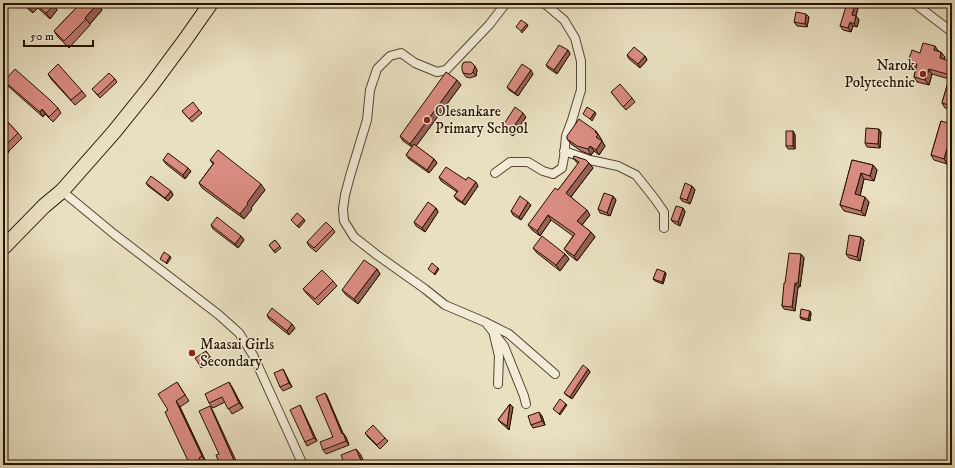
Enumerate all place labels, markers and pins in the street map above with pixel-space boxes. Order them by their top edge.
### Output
place label: Narok Polytechnic [844,56,916,92]
marker: Narok Polytechnic [918,69,928,79]
place label: Olesankare Primary School [435,102,528,138]
marker: Olesankare Primary School [422,115,432,125]
place label: Maasai Girls Secondary [200,335,274,371]
marker: Maasai Girls Secondary [187,348,197,358]

